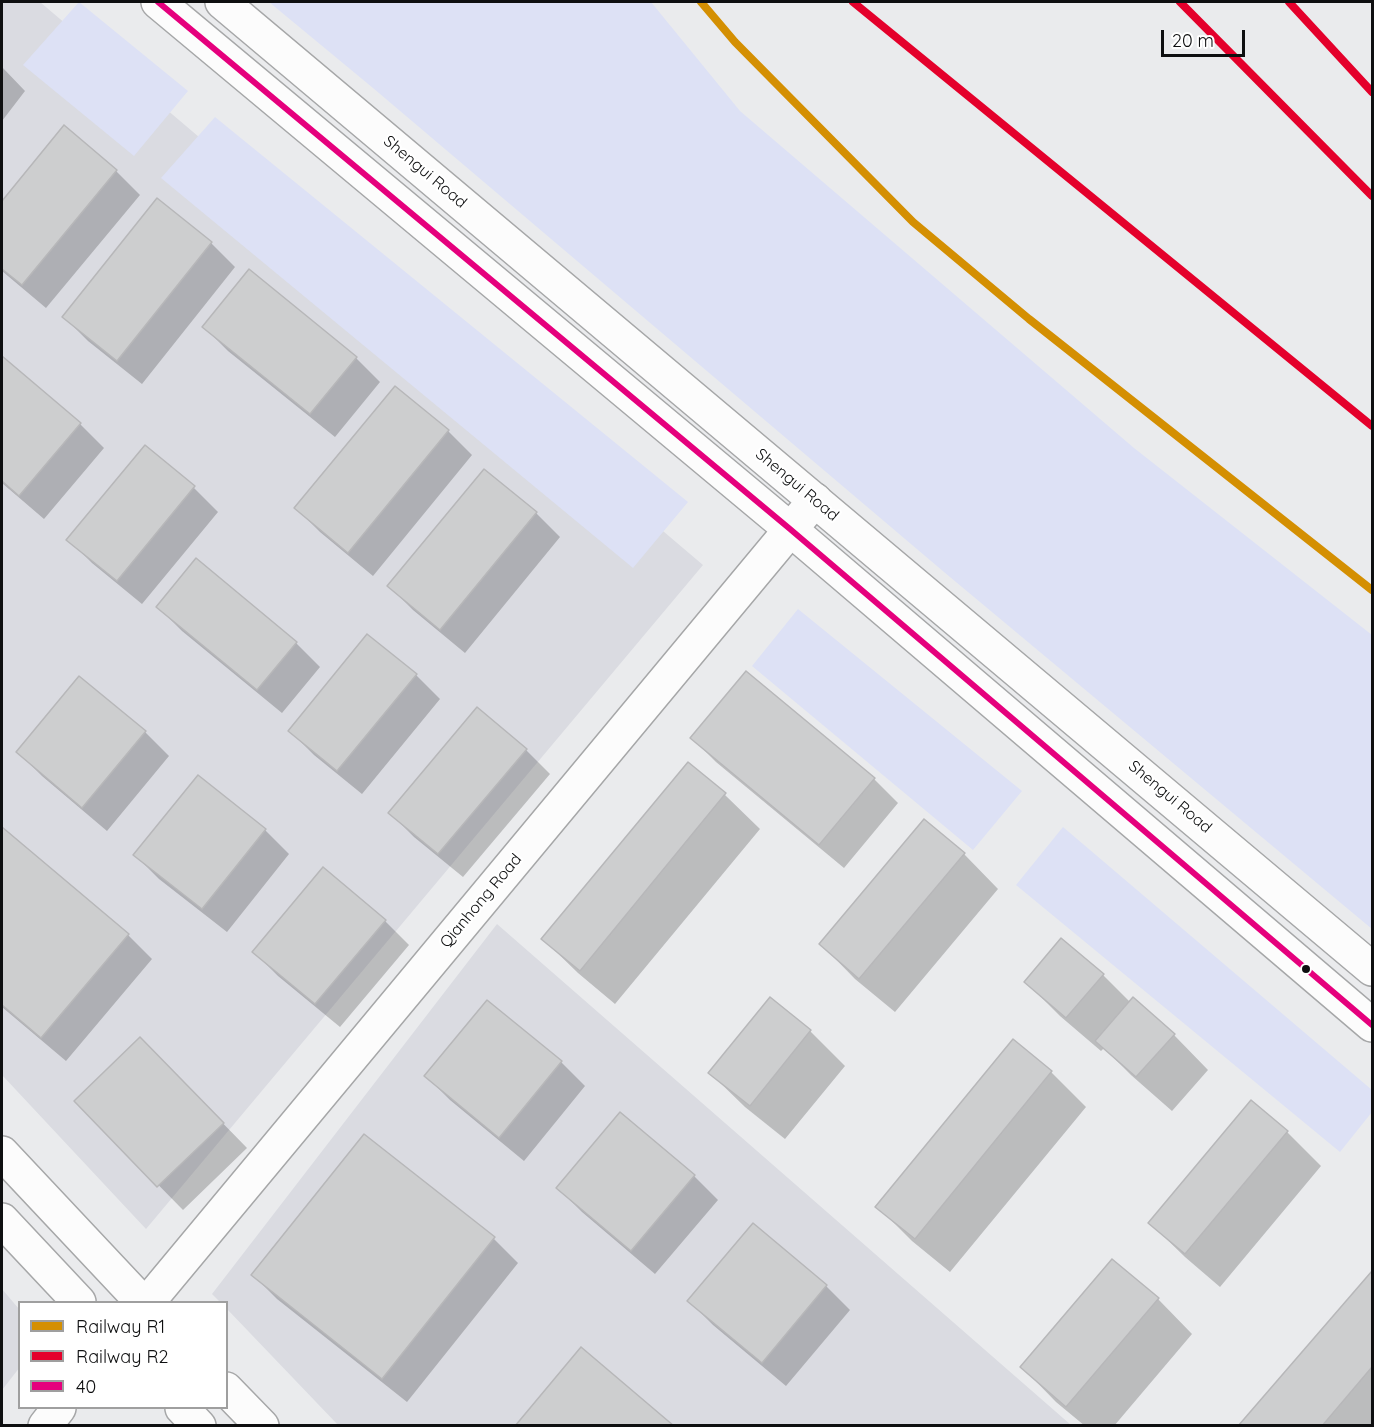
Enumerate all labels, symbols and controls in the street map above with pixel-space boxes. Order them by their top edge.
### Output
scale bar [1164,18,1248,56]
text: 20 m [1172,29,1214,52]
street label: Shengui Road [379,132,471,212]
street label: Shengui Road [751,445,843,525]
street label: Shengui Road [1124,757,1216,837]
street label: Qianhong Road [436,850,526,952]
unlabelled marker [1300,963,1312,975]
legend [18,1301,228,1409]
text: Railway R1 [76,1315,165,1338]
text: Railway R2 [76,1345,168,1368]
text: 40 [76,1375,96,1398]

